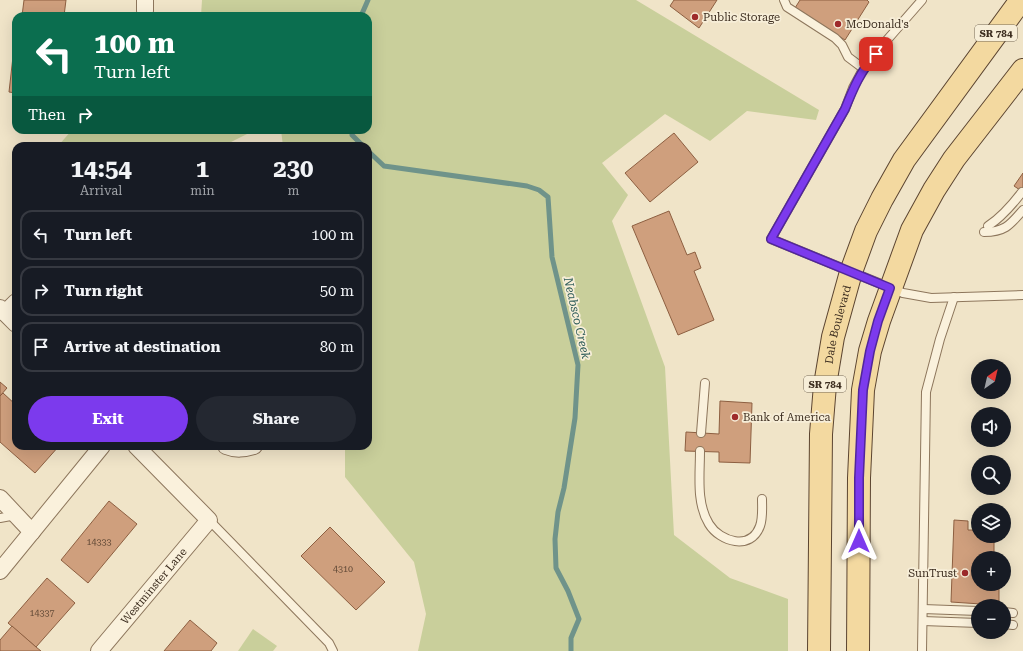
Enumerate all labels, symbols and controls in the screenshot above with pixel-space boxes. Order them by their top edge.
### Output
place label: Public Storage [703,11,780,24]
marker: Public Storage [690,12,700,22]
place label: McDonald's [846,18,909,31]
marker: McDonald's [833,19,843,29]
road number: SR 784 [975,25,1017,41]
text: 100 m [94,27,175,60]
icon: left [28,28,80,80]
pin [859,37,893,71]
icon: arrive [865,43,887,65]
text: Turn left [94,61,170,82]
icon: right [74,104,96,126]
text: Then [28,106,66,124]
text: 14:54 [71,155,132,183]
text: 1 [196,155,209,183]
text: 230 [273,155,314,183]
text: Arrival [80,183,122,198]
text: min [190,183,215,198]
text: m [287,183,299,198]
icon: left [30,224,52,246]
text: Turn left [64,226,132,244]
text: 100 m [311,226,354,244]
water label: Neabsco Creek [561,275,593,361]
icon: right [30,280,52,302]
text: Turn right [64,282,143,300]
text: 50 m [320,282,354,300]
street label: Dale Boulevard [823,284,854,365]
icon: arrive [30,336,52,358]
text: Arrive at destination [64,338,220,356]
text: 80 m [320,338,354,356]
north arrow [971,359,1011,399]
map controls [971,359,1011,639]
road number: SR 784 [804,376,846,392]
button: Exit [28,396,188,442]
button: Share [196,396,356,442]
button: sound [971,407,1011,447]
place label: Bank of America [743,411,831,424]
marker: Bank of America [730,412,740,422]
button: search [971,455,1011,495]
button: layers [971,503,1011,543]
position arrow [838,520,880,562]
house number: 14333 [86,537,112,547]
street label: Westminster Lane [118,546,190,627]
button: + [971,551,1011,591]
house number: 4310 [333,564,353,574]
place label: SunTrust [908,567,957,580]
marker: SunTrust [960,568,970,578]
button: − [971,599,1011,639]
house number: 14337 [29,608,55,618]

